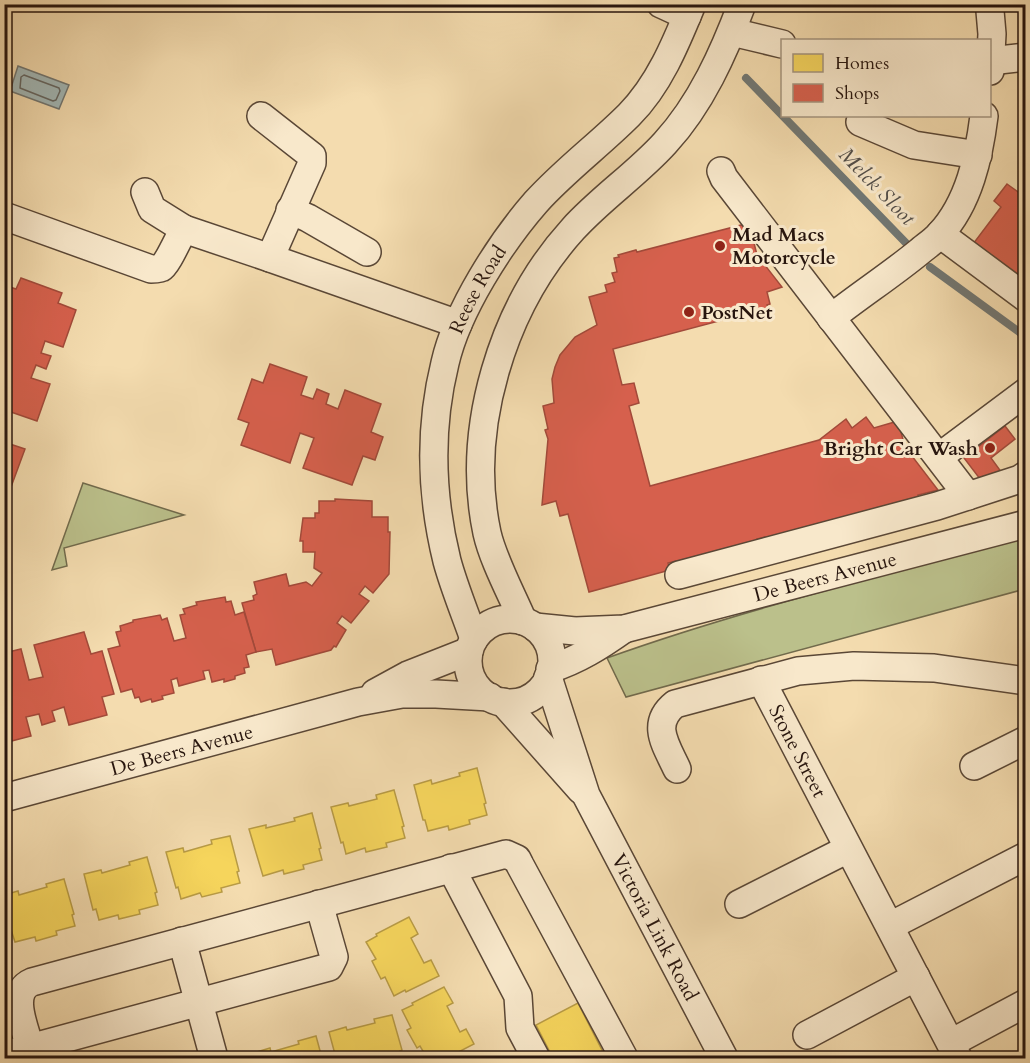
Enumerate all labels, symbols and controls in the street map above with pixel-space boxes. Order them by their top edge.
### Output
legend [781,39,991,117]
text: Homes [835,51,889,76]
text: Shops [835,81,879,106]
water label: Melck Sloot [832,141,922,233]
place label: Mad Macs Motorcycle [732,221,836,271]
marker: Mad Macs Motorcycle [713,239,727,253]
street label: Reese Road [442,240,513,338]
place label: PostNet [701,299,773,326]
marker: PostNet [682,305,696,319]
place label: Bright Car Wash [823,435,979,462]
marker: Bright Car Wash [983,441,997,455]
street label: De Beers Avenue [751,545,900,609]
street label: Stone Street [762,700,833,803]
street label: De Beers Avenue [107,718,256,783]
street label: Victoria Link Road [605,849,705,1006]

